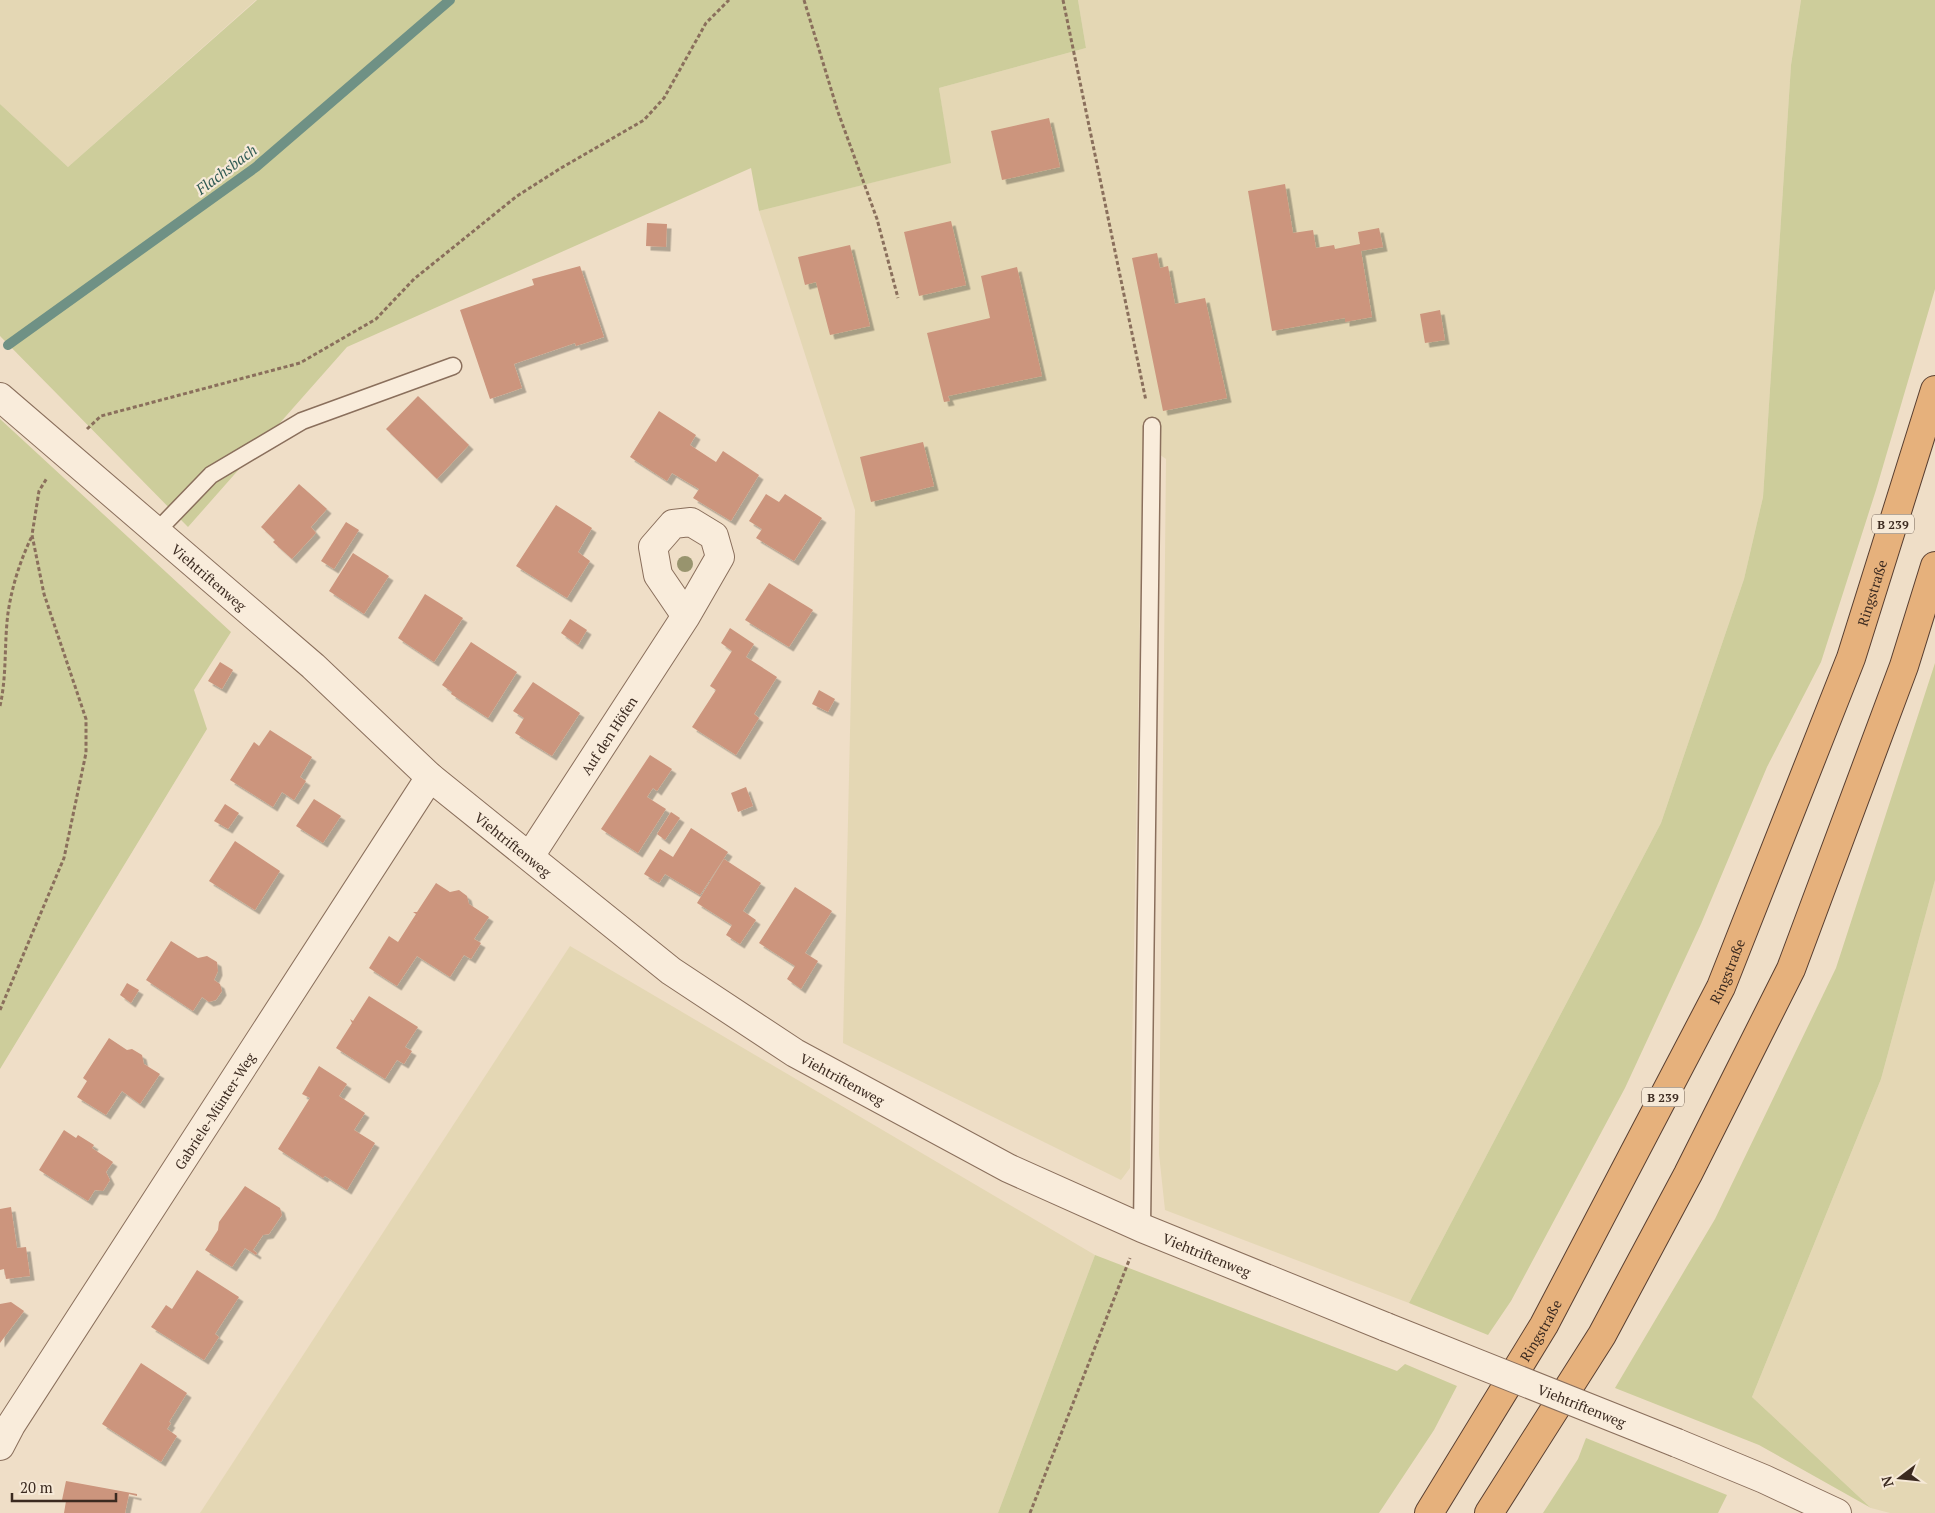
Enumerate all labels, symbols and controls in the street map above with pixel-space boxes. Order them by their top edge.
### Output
water label: Flachsbach [191,139,261,199]
road number: B 239 [1872,514,1914,534]
street label: Viehtriftenweg [168,539,251,615]
street label: Ringstraße [1852,557,1891,628]
street label: Auf den Höfen [576,692,641,778]
street label: Viehtriftenweg [471,807,556,881]
street label: Ringstraße [1705,936,1749,1007]
street label: Gabriele-Münter-Weg [169,1048,259,1173]
street label: Viehtriftenweg [797,1048,889,1110]
road number: B 239 [1642,1088,1684,1106]
street label: Viehtriftenweg [1160,1228,1254,1281]
street label: Ringstraße [1515,1296,1565,1365]
street label: Viehtriftenweg [1535,1379,1630,1432]
north arrow [1875,1453,1925,1503]
scale bar [12,1470,116,1502]
text: N [1876,1474,1898,1489]
text: 20 m [20,1477,53,1497]

